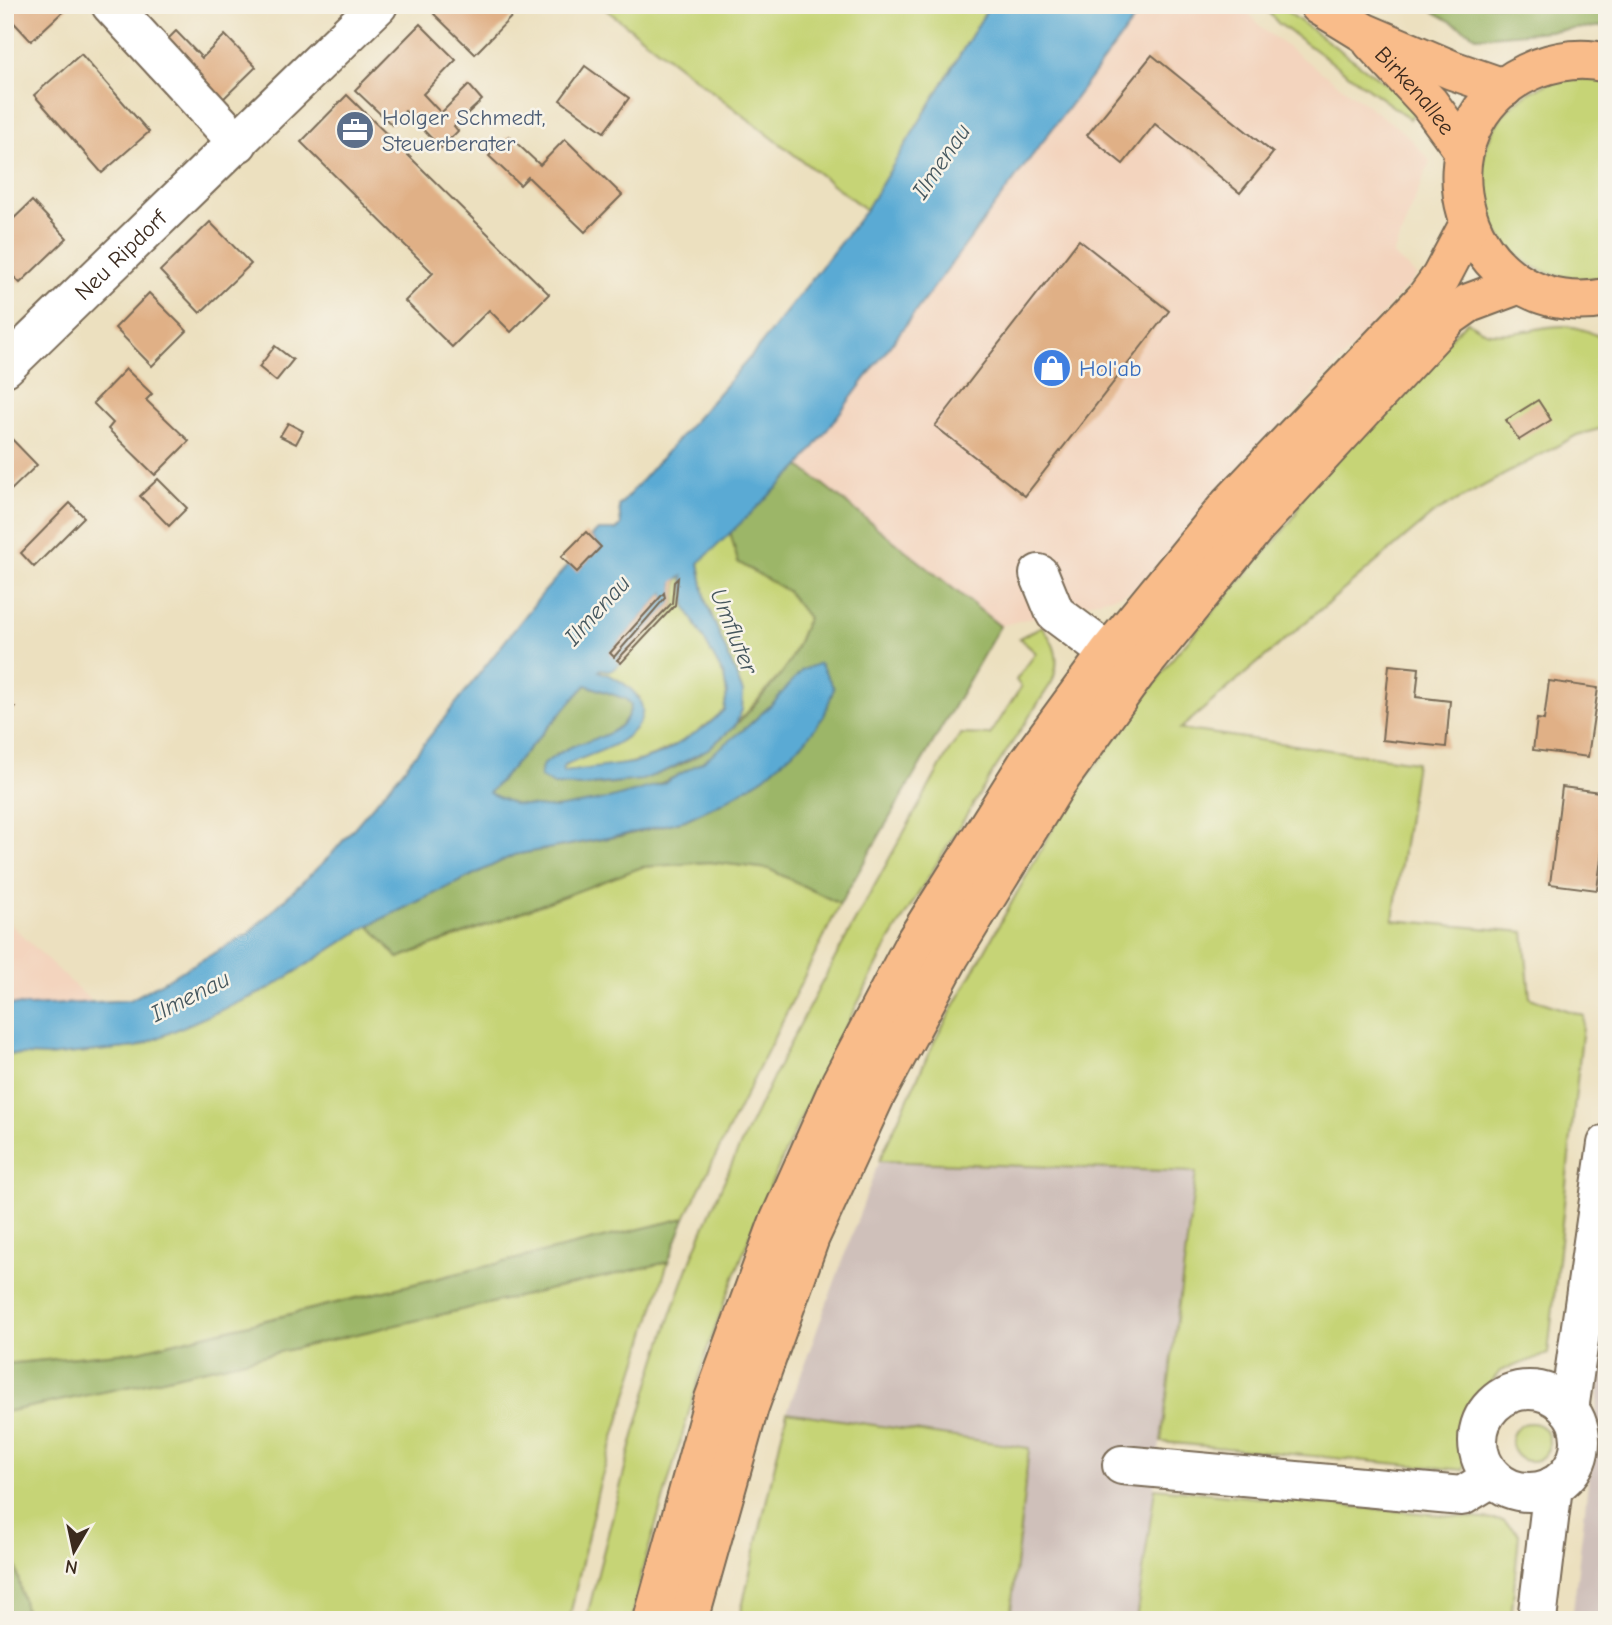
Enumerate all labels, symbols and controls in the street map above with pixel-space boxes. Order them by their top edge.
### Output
street label: Birkenallee [1369,41,1461,140]
place label: Holger Schmedt, Steuerberater [382,104,546,157]
office icon: Holger Schmedt, Steuerberater [334,109,376,151]
water label: Ilmenau [905,118,976,205]
street label: Neu Ripdorf [69,203,173,305]
shop icon: Hol'ab [1031,347,1073,389]
place label: Hol'ab [1079,355,1142,382]
water label: Ilmenau [558,569,636,652]
water label: Umfluter [704,584,764,679]
water label: Ilmenau [145,964,234,1028]
north arrow [38,1516,108,1586]
text: N [64,1555,79,1579]

